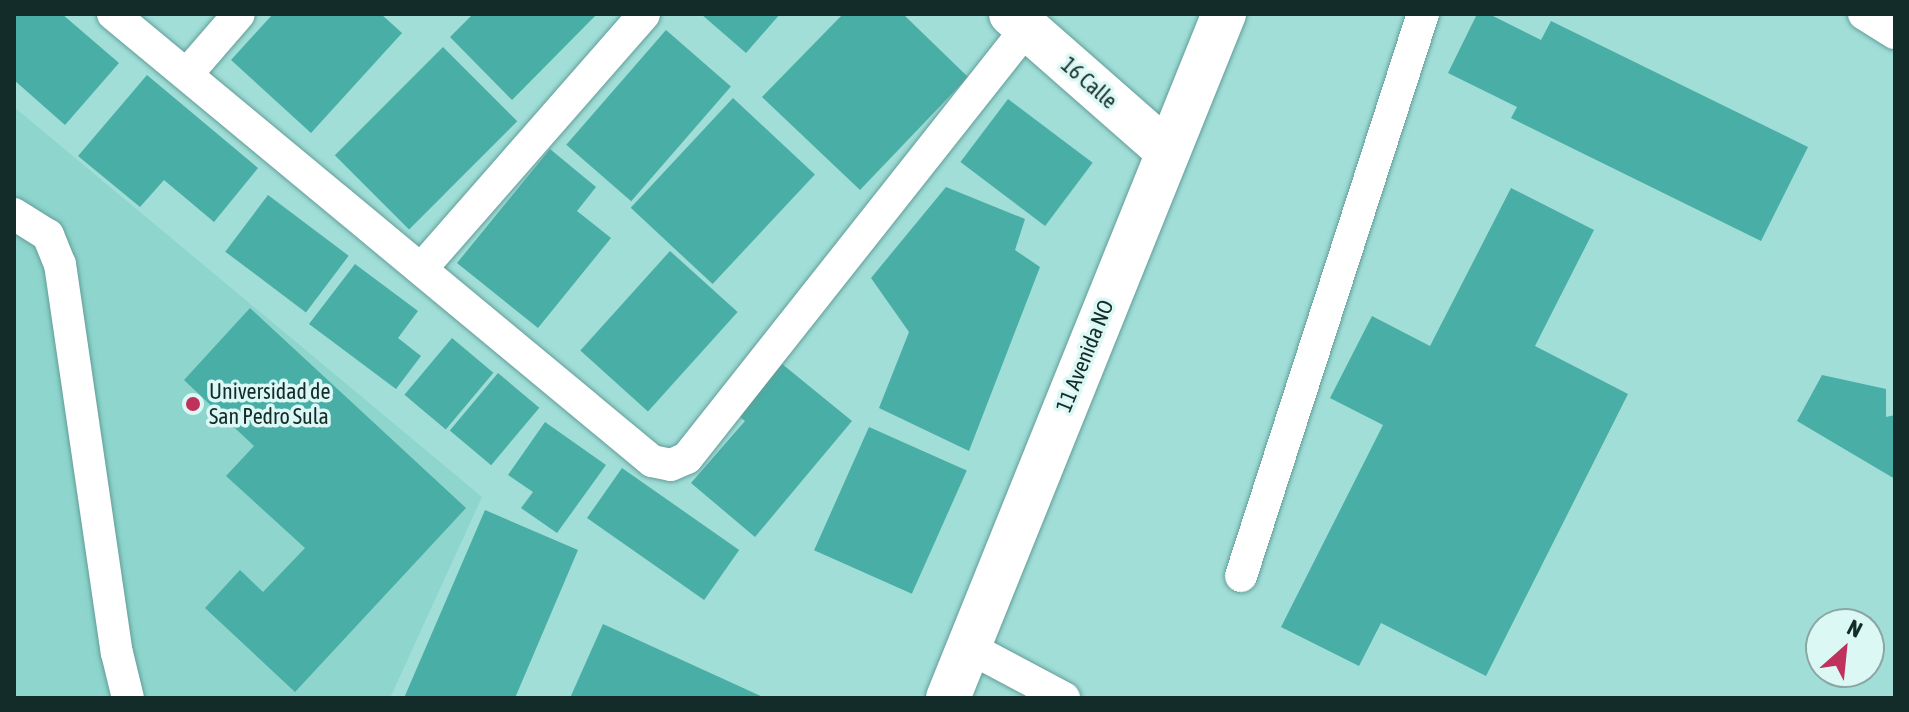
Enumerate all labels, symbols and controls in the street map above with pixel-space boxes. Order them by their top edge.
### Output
street label: 16 Calle [1056,52,1122,114]
street label: 11 Avenida NO [1051,296,1119,416]
place label: Universidad de San Pedro Sula [209,378,330,430]
marker: Universidad de San Pedro Sula [184,395,202,413]
north arrow [1805,608,1885,688]
text: N [1843,614,1867,643]

